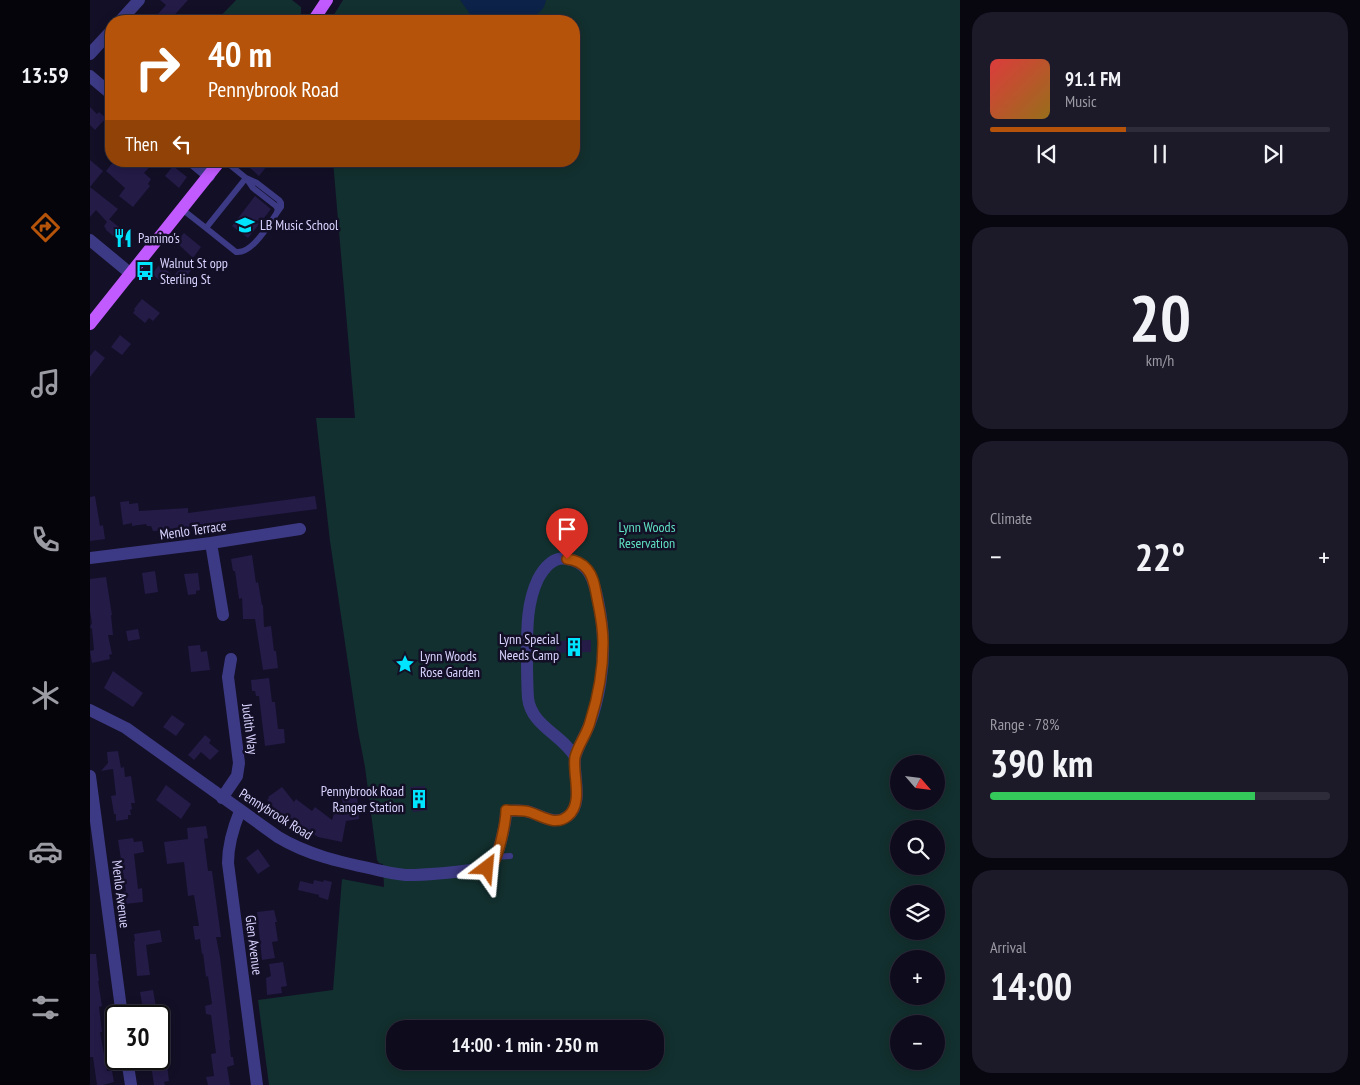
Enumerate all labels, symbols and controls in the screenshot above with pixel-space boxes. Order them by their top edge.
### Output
text: 40 m [208,31,272,77]
icon: right [125,35,190,100]
text: 13:59 [21,61,69,89]
text: 91.1 FM [1065,67,1121,91]
text: Pennybrook Road [208,75,339,103]
text: Music [1065,91,1097,111]
icon: left [168,130,196,158]
text: Then [125,132,158,156]
icon: previous [1033,140,1061,168]
icon: pause [1146,140,1174,168]
icon: next [1259,140,1287,168]
icon: directions [28,210,63,245]
school or university icon: LB Music School [234,214,256,236]
place label: LB Music School [260,216,339,234]
restaurant icon: Pamino's [112,227,134,249]
place label: Pamino's [138,229,180,247]
place label: Walnut St opp Sterling St [160,254,228,288]
bus stop icon: Walnut St opp Sterling St [134,260,156,282]
text: 20 [1129,275,1191,359]
text: km/h [1146,350,1174,370]
icon: music [28,366,63,401]
pin [546,508,588,559]
text: Climate [990,508,1032,528]
icon: arrive [553,515,581,543]
street label: Menlo Terrace [158,516,228,544]
park label: Lynn Woods Reservation [619,518,676,552]
icon: phone [28,522,63,557]
text: 22° [1135,532,1185,581]
text: − [990,538,1002,575]
text: + [1318,538,1330,575]
place label: Lynn Special Needs Camp [499,630,560,664]
building icon: Lynn Special Needs Camp [563,636,585,658]
place label: Lynn Woods Rose Garden [420,647,480,681]
place icon: Lynn Woods Rose Garden [394,653,416,675]
icon: climate [28,678,63,713]
street label: Judith Way [238,702,262,756]
text: Range · 78% [990,714,1059,734]
text: 390 km [990,738,1093,787]
north arrow [890,755,945,810]
map controls [890,755,945,1070]
place label: Pennybrook Road Ranger Station [321,782,404,816]
street label: Pennybrook Road [236,784,316,844]
building icon: Pennybrook Road Ranger Station [408,788,430,810]
button: search [890,820,945,875]
icon: car [28,834,63,869]
position arrow [460,841,512,893]
street label: Menlo Avenue [108,859,134,929]
button: layers [890,885,945,940]
street label: Glen Avenue [241,914,267,976]
text: Arrival [990,937,1026,957]
button: + [890,950,945,1005]
text: 14:00 [990,961,1072,1010]
icon: filters [28,990,63,1025]
speed limit sign: 30 [105,1005,170,1070]
button: − [890,1015,945,1070]
text: 14:00 · 1 min · 250 m [452,1033,598,1057]

